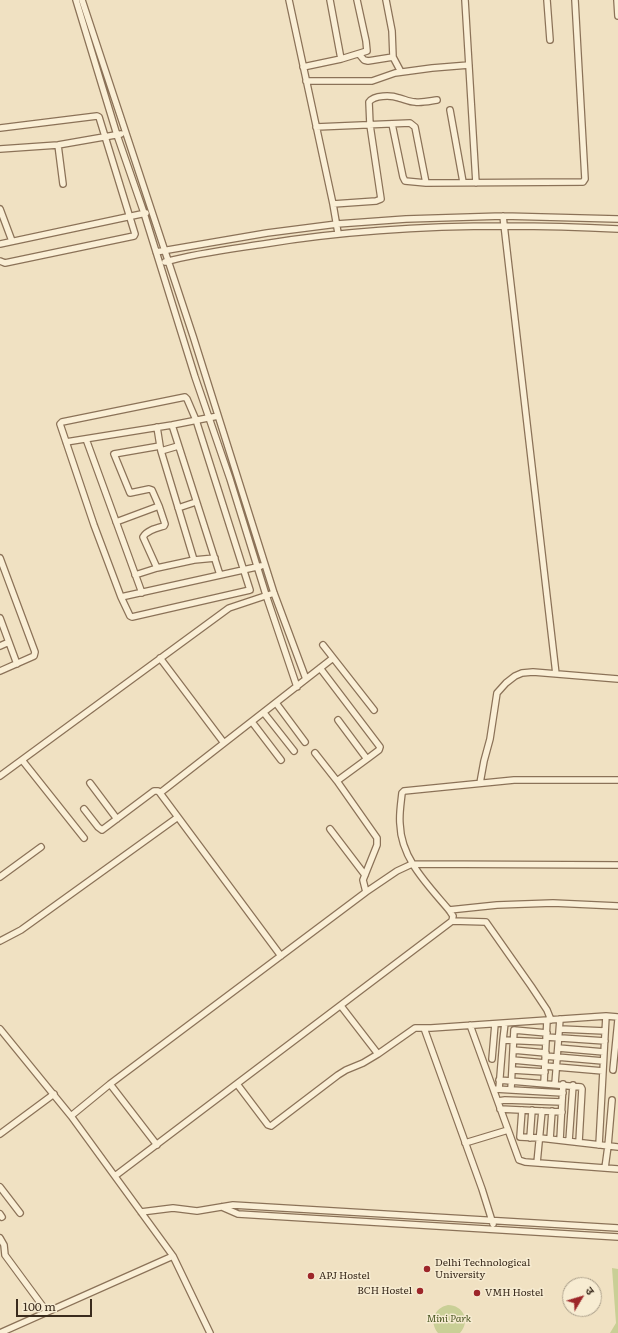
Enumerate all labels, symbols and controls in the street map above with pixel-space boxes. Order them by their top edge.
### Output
place label: Delhi Technological University [435,1257,530,1280]
marker: Delhi Technological University [422,1264,432,1274]
place label: APJ Hostel [319,1270,370,1282]
marker: APJ Hostel [306,1271,316,1281]
north arrow [562,1277,602,1317]
text: उ [582,1283,599,1298]
place label: BCH Hostel [357,1285,412,1297]
marker: BCH Hostel [415,1286,425,1296]
place label: VMH Hostel [485,1287,543,1299]
marker: VMH Hostel [472,1288,482,1298]
scale bar [18,1291,94,1317]
text: 100 m [23,1297,56,1315]
park label: Mini Park [427,1313,471,1325]

